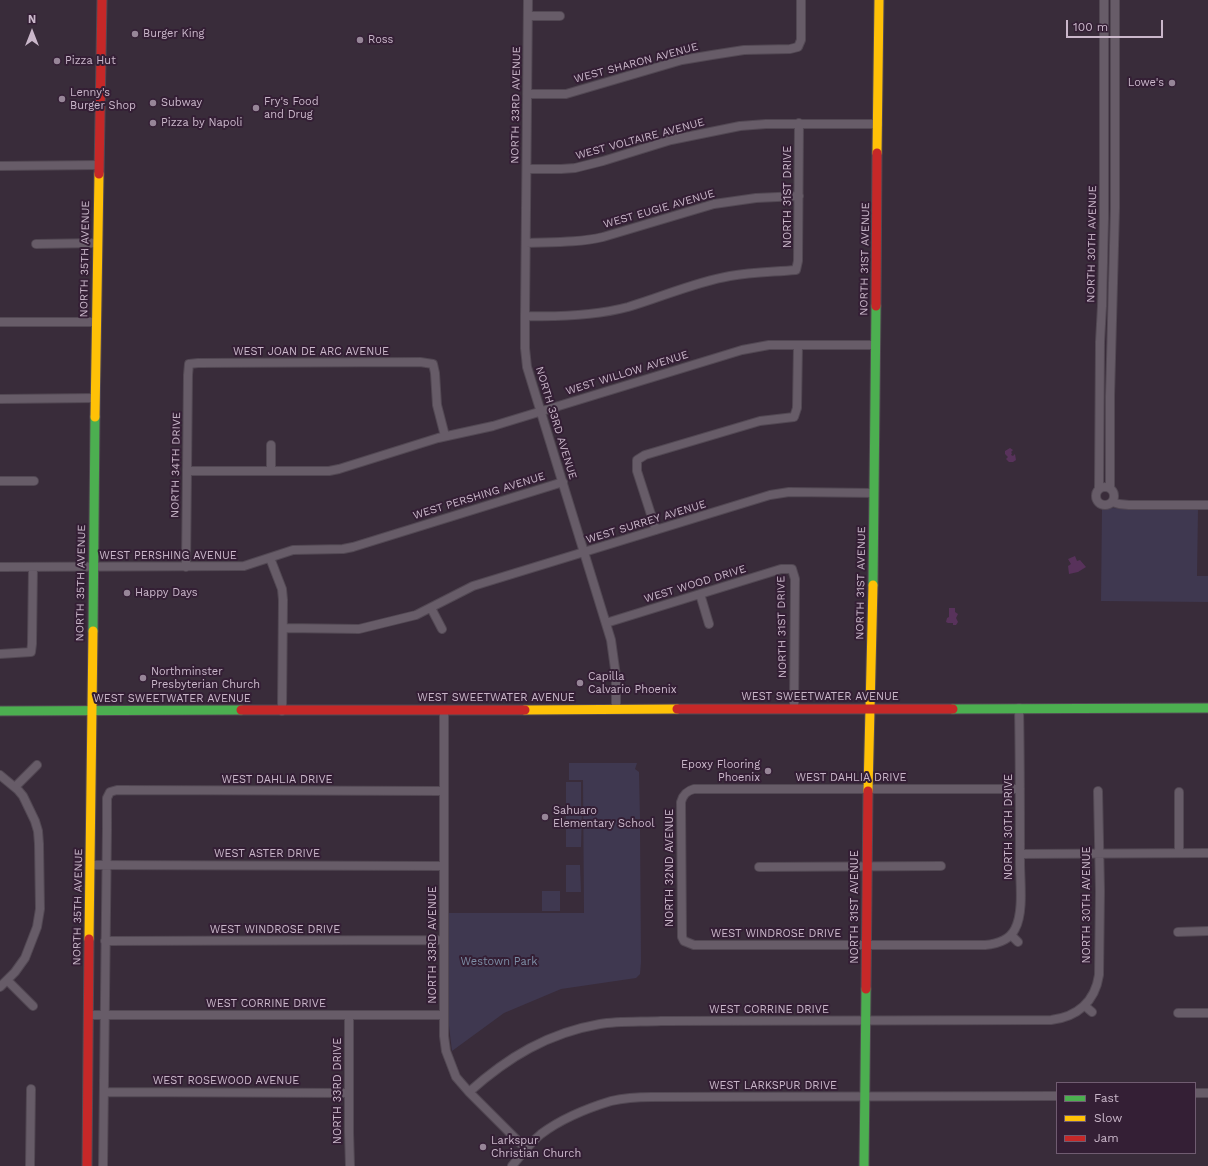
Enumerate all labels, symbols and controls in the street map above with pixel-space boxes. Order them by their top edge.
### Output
north arrow [12,12,52,52]
scale bar [1068,12,1165,38]
text: N [28,13,36,26]
text: 100 m [1073,20,1108,34]
place label: Burger King [143,27,204,41]
marker: Burger King [130,29,140,39]
place label: Ross [368,33,393,47]
marker: Ross [355,35,365,45]
street label: WEST SHARON AVENUE [572,40,700,86]
street label: NORTH 33RD AVENUE [508,46,524,164]
place label: Pizza Hut [65,54,116,68]
marker: Pizza Hut [52,56,62,66]
place label: Lowe's [1128,76,1164,90]
marker: Lowe's [1167,78,1177,88]
place label: Lenny's Burger Shop [70,86,136,112]
marker: Lenny's Burger Shop [57,94,67,104]
place label: Fry's Food and Drug [264,95,319,121]
place label: Subway [161,96,202,110]
marker: Subway [148,98,158,108]
marker: Fry's Food and Drug [251,103,261,113]
street label: WEST VOLTAIRE AVENUE [574,115,706,163]
place label: Pizza by Napoli [161,116,243,130]
marker: Pizza by Napoli [148,118,158,128]
street label: NORTH 31ST DRIVE [781,146,795,248]
street label: NORTH 30TH AVENUE [1084,185,1100,303]
street label: WEST EUGIE AVENUE [602,187,716,231]
street label: NORTH 35TH AVENUE [77,201,93,317]
street label: NORTH 31ST AVENUE [857,202,873,316]
street label: WEST JOAN DE ARC AVENUE [233,345,389,359]
street label: WEST WILLOW AVENUE [564,348,690,398]
street label: NORTH 33RD AVENUE [533,365,579,481]
street label: NORTH 34TH DRIVE [168,412,184,518]
street label: WEST PERSHING AVENUE [411,470,547,522]
street label: WEST SURREY AVENUE [584,497,708,547]
street label: NORTH 35TH AVENUE [73,525,89,641]
street label: NORTH 31ST AVENUE [853,526,869,640]
street label: WEST PERSHING AVENUE [99,549,237,563]
street label: WEST WOOD DRIVE [642,562,748,606]
street label: NORTH 31ST DRIVE [775,576,789,678]
place label: Happy Days [135,586,197,600]
marker: Happy Days [122,588,132,598]
place label: Northminster Presbyterian Church [151,665,260,691]
place label: Capilla Calvario Phoenix [588,670,677,696]
marker: Northminster Presbyterian Church [138,673,148,683]
marker: Capilla Calvario Phoenix [575,678,585,688]
street label: WEST SWEETWATER AVENUE [741,690,899,704]
street label: WEST SWEETWATER AVENUE [417,691,575,705]
street label: WEST SWEETWATER AVENUE [93,692,251,706]
place label: Epoxy Flooring Phoenix [681,758,760,784]
marker: Epoxy Flooring Phoenix [763,766,773,776]
street label: WEST DAHLIA DRIVE [795,771,907,785]
street label: WEST DAHLIA DRIVE [221,773,333,787]
street label: NORTH 30TH DRIVE [1002,774,1016,880]
place label: Sahuaro Elementary School [553,804,655,830]
street label: NORTH 32ND AVENUE [663,809,677,927]
marker: Sahuaro Elementary School [540,812,550,822]
street label: NORTH 30TH AVENUE [1080,846,1094,964]
street label: WEST ASTER DRIVE [214,847,320,861]
street label: NORTH 35TH AVENUE [70,849,86,965]
street label: NORTH 31ST AVENUE [848,850,862,964]
street label: NORTH 33RD AVENUE [426,886,440,1004]
street label: WEST WINDROSE DRIVE [210,923,340,937]
street label: WEST WINDROSE DRIVE [711,927,841,941]
park label: Westown Park [461,955,537,969]
street label: WEST CORRINE DRIVE [206,997,326,1011]
street label: WEST CORRINE DRIVE [709,1003,829,1017]
street label: NORTH 33RD DRIVE [331,1038,345,1144]
street label: WEST ROSEWOOD AVENUE [153,1074,299,1088]
street label: WEST LARKSPUR DRIVE [709,1079,837,1093]
legend [1056,1082,1196,1154]
text: Fast [1094,1091,1119,1105]
text: Slow [1094,1111,1122,1125]
text: Jam [1094,1131,1119,1145]
place label: Larkspur Christian Church [491,1134,581,1160]
marker: Larkspur Christian Church [478,1142,488,1152]

